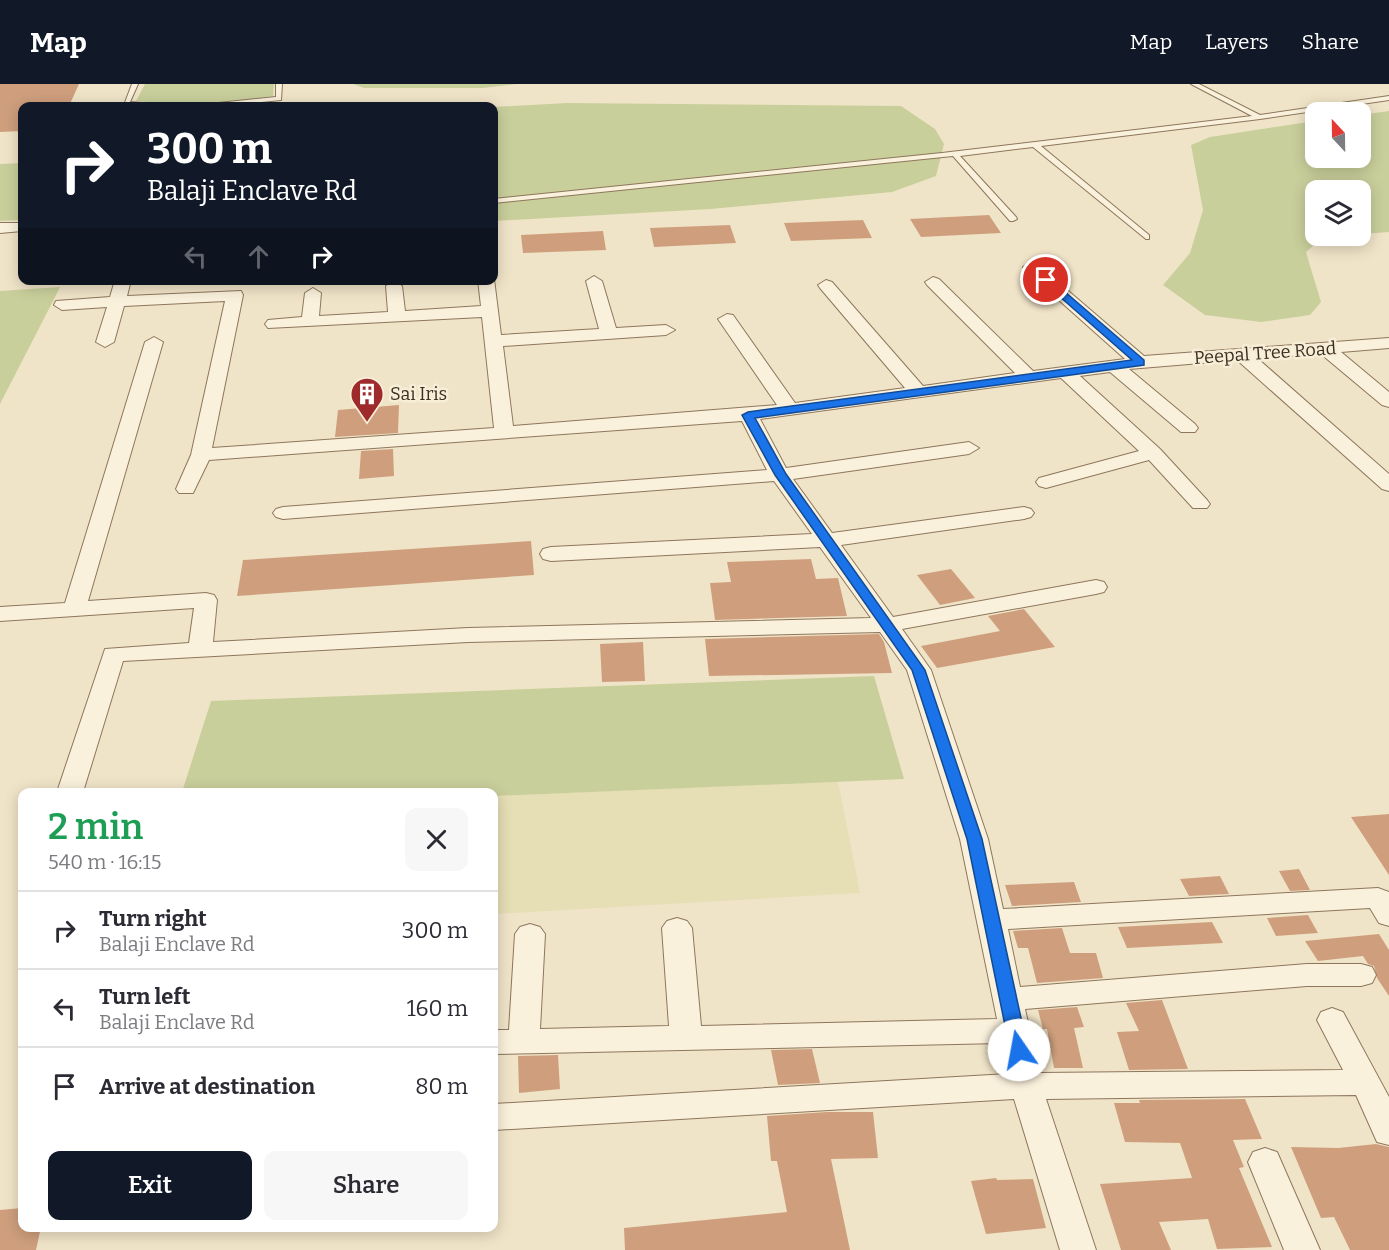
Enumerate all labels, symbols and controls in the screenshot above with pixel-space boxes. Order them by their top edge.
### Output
text: Map [30,26,87,59]
text: Map [1130,29,1172,55]
text: Layers [1205,29,1269,55]
text: Share [1302,29,1359,55]
north arrow [1305,102,1371,168]
map controls [1305,102,1371,246]
text: 300 m [147,124,272,174]
icon: right [48,126,126,204]
text: Balaji Enclave Rd [147,175,357,207]
button: layers [1305,180,1371,246]
icon: left [179,240,212,273]
icon: ahead [242,240,275,273]
icon: right [305,240,338,273]
pin [1020,254,1071,305]
icon: arrive [1029,263,1062,296]
street label: Peepal Tree Road [1193,337,1337,369]
building icon: Sai Iris [349,376,385,423]
place label: Sai Iris [390,383,447,405]
text: 2 min [48,805,143,849]
button: close [405,808,468,871]
text: 540 m · 16:15 [48,850,161,874]
text: Turn right [99,905,207,932]
icon: right [48,914,81,947]
text: 300 m [402,917,468,944]
text: Balaji Enclave Rd [99,932,255,956]
text: Turn left [99,983,191,1010]
icon: left [48,992,81,1025]
text: 160 m [407,995,468,1022]
text: Balaji Enclave Rd [99,1010,255,1034]
position arrow [987,1018,1051,1082]
icon: arrive [48,1070,81,1103]
text: Arrive at destination [99,1073,315,1100]
text: 80 m [415,1073,468,1100]
button: Exit [48,1151,252,1220]
button: Share [264,1151,468,1220]

